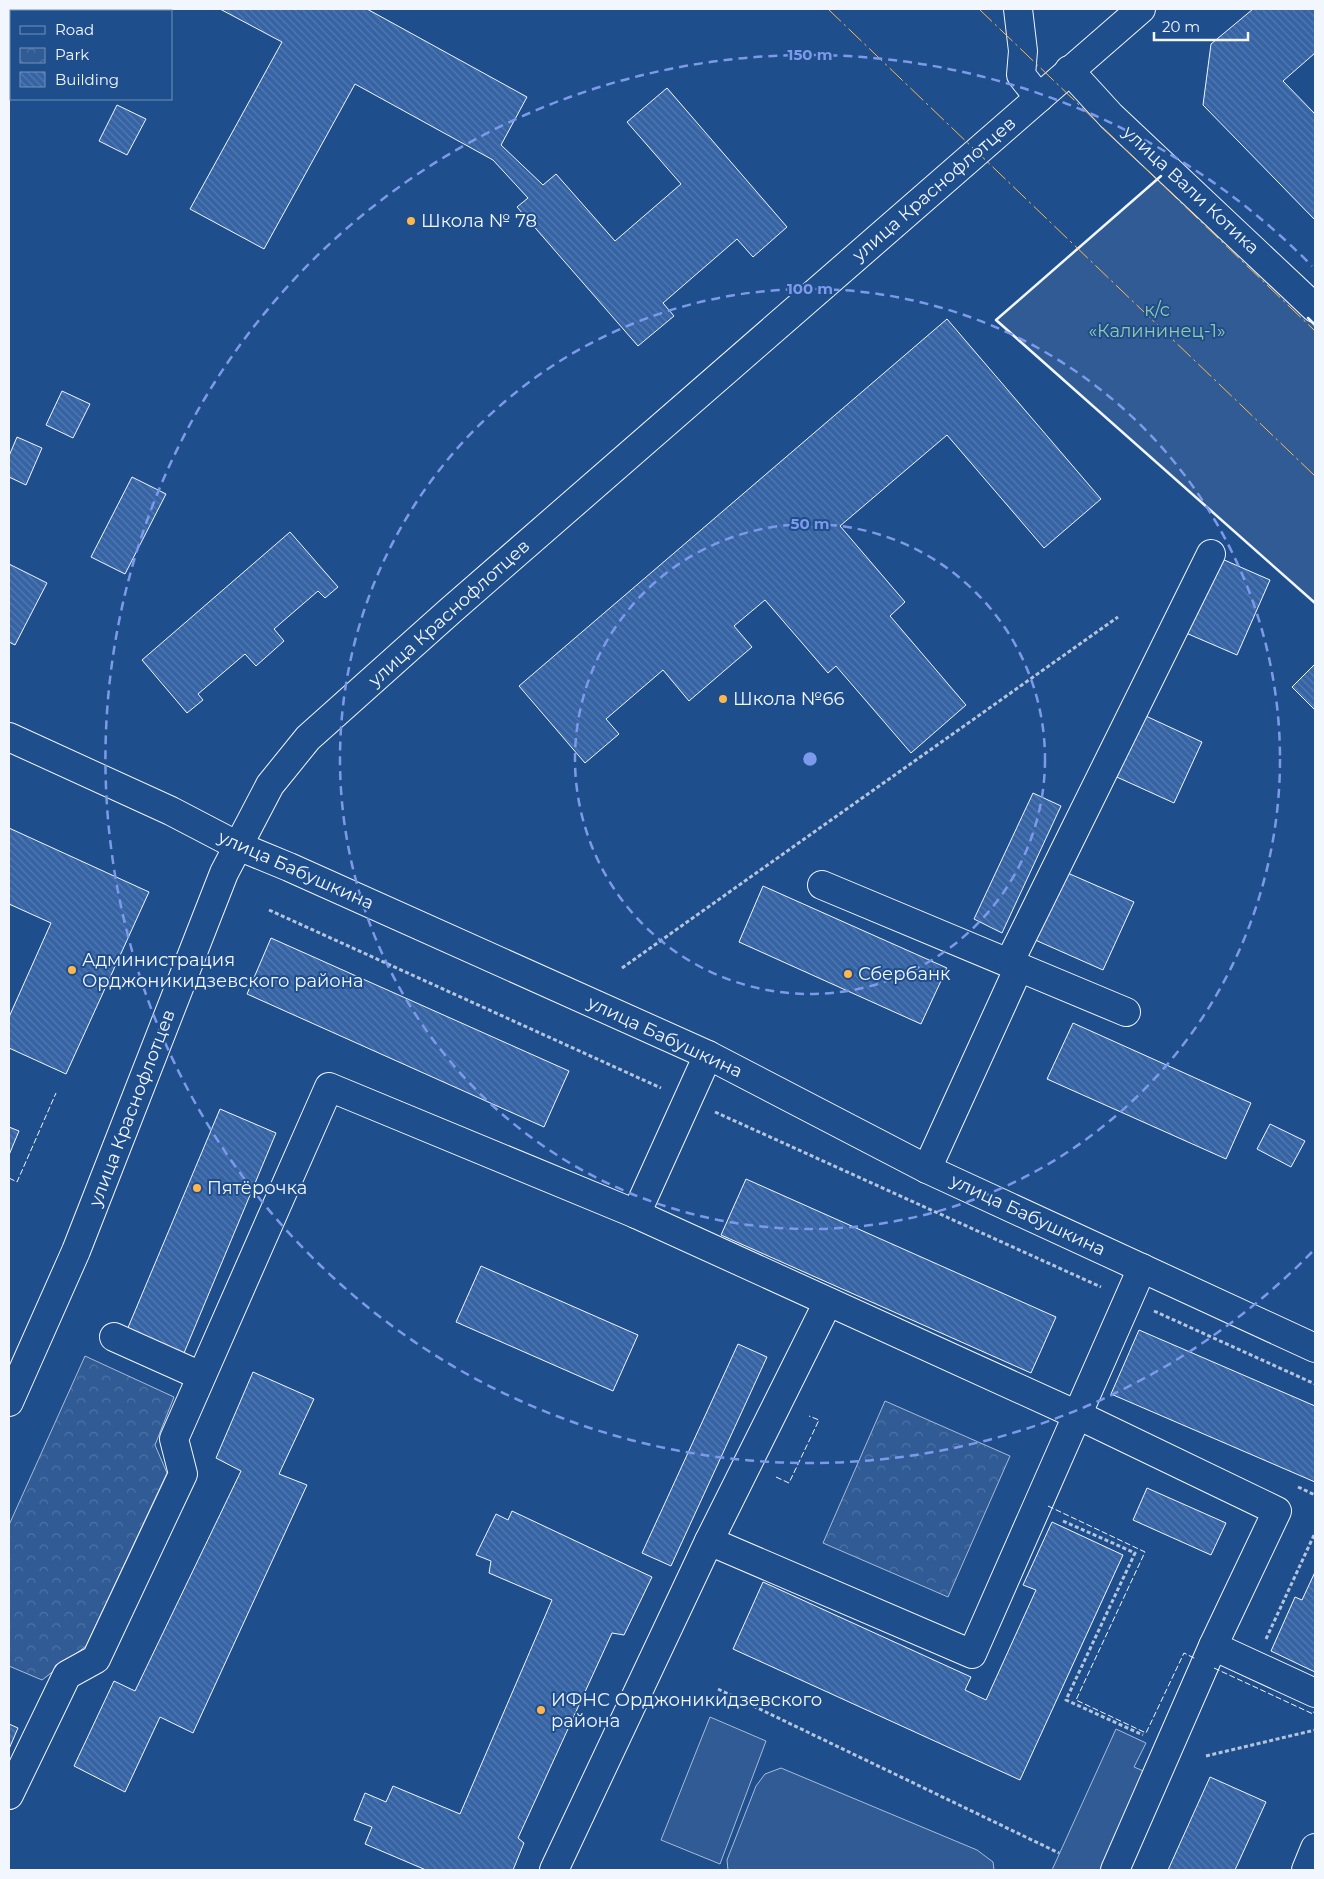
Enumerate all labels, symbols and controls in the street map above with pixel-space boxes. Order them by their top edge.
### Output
legend [10,10,172,100]
scale bar [1154,10,1248,42]
text: 20 m [1162,17,1200,36]
text: Road [55,20,94,39]
text: Park [55,45,89,64]
text: 150 m [788,45,832,64]
text: Building [55,70,119,89]
street label: улица Краснофлотцев [847,112,1020,267]
street label: улица Вали Котика [1118,121,1264,259]
place label: Школа № 78 [421,210,537,232]
marker: Школа № 78 [405,215,417,227]
text: 100 m [787,279,833,298]
park label: к/с «Калининец-1» [1089,299,1225,342]
text: 50 m [790,514,830,533]
street label: улица Краснофлотцев [363,535,534,692]
place label: Школа №66 [733,688,845,710]
marker: Школа №66 [717,693,729,705]
centre of rings [801,750,819,768]
street label: улица Бабушкина [214,825,377,914]
place label: Администрация Орджоникидзевского района [82,949,363,992]
place label: Сбербанк [858,963,951,985]
marker: Администрация Орджоникидзевского района [66,964,78,976]
marker: Сбербанк [842,968,854,980]
street label: улица Бабушкина [583,991,746,1083]
street label: улица Краснофлотцев [84,1006,180,1211]
street label: улица Бабушкина [946,1169,1109,1261]
place label: Пятёрочка [207,1177,307,1199]
marker: Пятёрочка [191,1182,203,1194]
place label: ИФНС Орджоникидзевского района [551,1689,822,1732]
marker: ИФНС Орджоникидзевского района [535,1704,547,1716]

